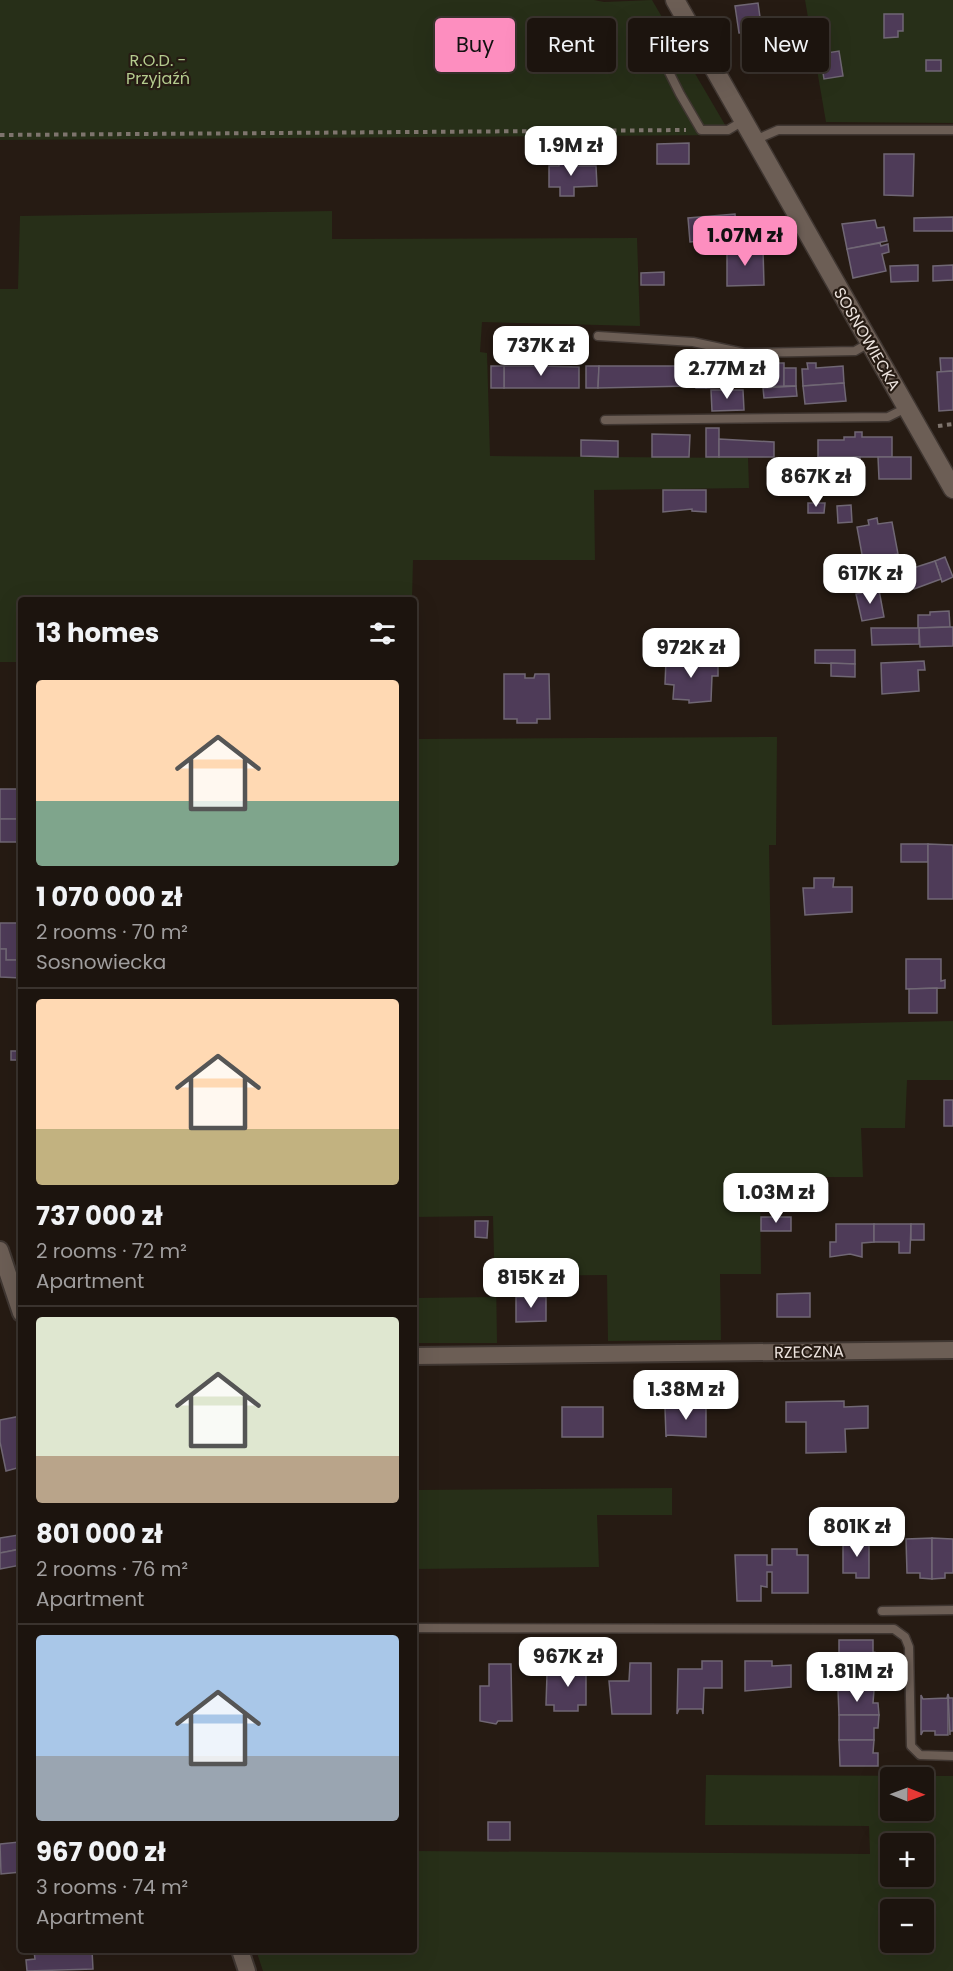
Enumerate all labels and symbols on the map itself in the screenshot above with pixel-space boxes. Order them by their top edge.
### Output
park label: R.O.D. - Przyjaźń [126,49,190,90]
pin: 1.9M zł [516,126,626,177]
pin: 1.07M zł [683,216,807,267]
street label: SOSNOWIECKA [828,283,906,395]
pin: 737K zł [486,326,596,377]
pin: 2.77M zł [665,349,789,400]
pin: 867K zł [761,457,871,508]
pin: 617K zł [815,554,925,605]
pin: 972K zł [636,628,746,679]
pin: 1.03M zł [714,1173,838,1224]
pin: 815K zł [476,1258,586,1309]
street label: RZECZNA [774,1340,844,1364]
pin: 1.38M zł [624,1370,748,1421]
pin: 801K zł [802,1507,912,1558]
pin: 967K zł [513,1637,623,1688]
pin: 1.81M zł [795,1652,919,1703]
north arrow [880,1767,934,1821]

